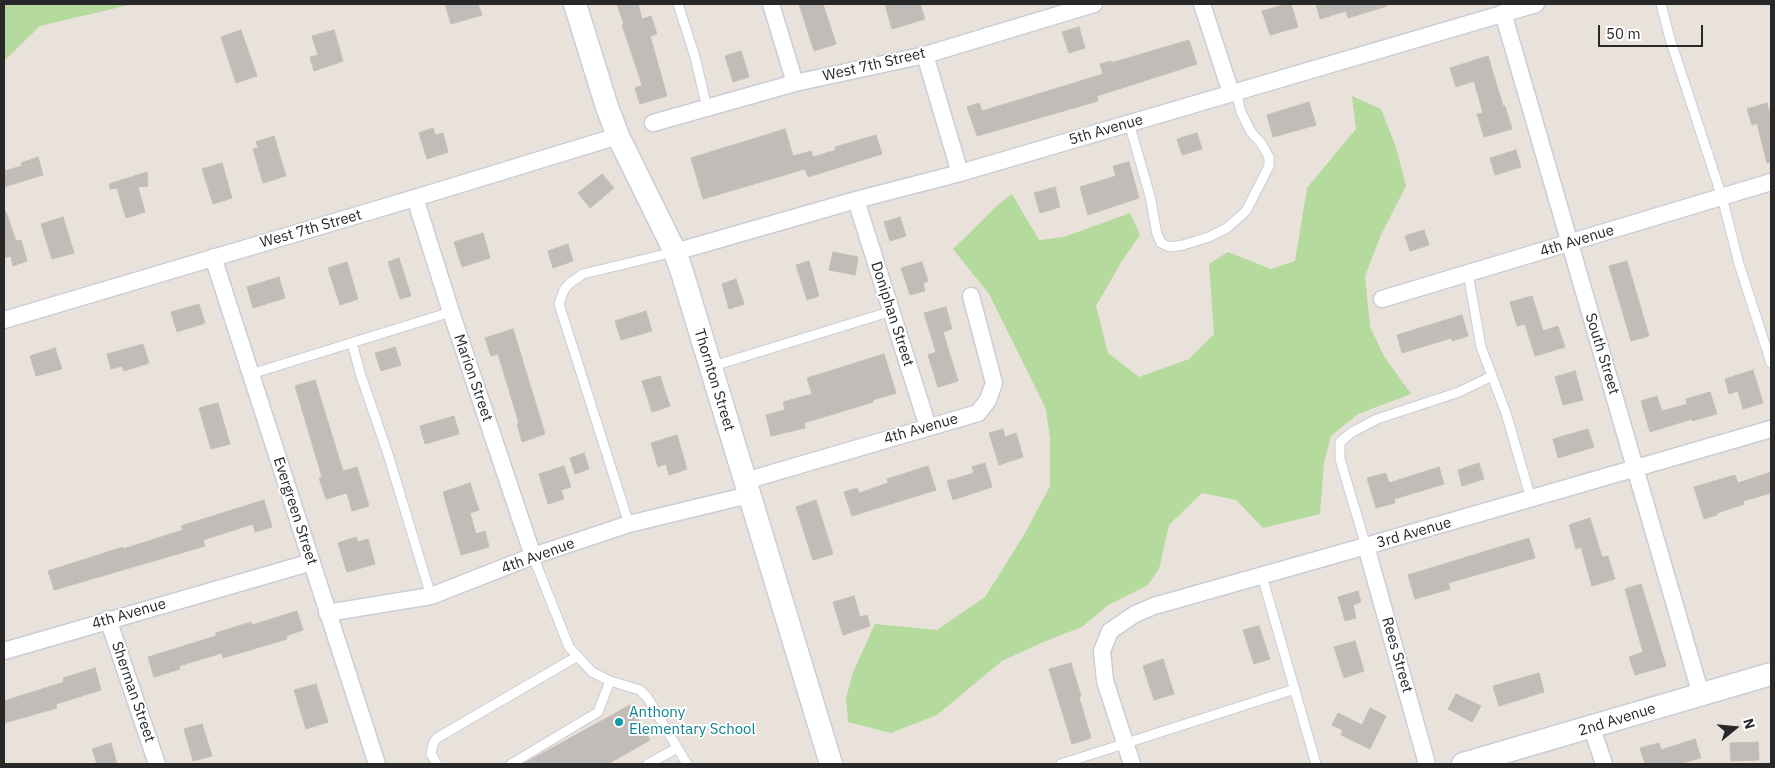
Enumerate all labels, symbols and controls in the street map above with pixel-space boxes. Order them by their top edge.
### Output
scale bar [1600,15,1705,47]
text: 50 m [1606,24,1641,43]
street label: West 7th Street [821,44,927,86]
street label: 5th Avenue [1067,111,1145,149]
street label: West 7th Street [258,206,364,252]
street label: 4th Avenue [1538,221,1616,261]
street label: Doniphan Street [867,259,917,369]
street label: South Street [1581,311,1623,397]
street label: Thornton Street [690,327,738,433]
street label: Marion Street [450,332,496,424]
street label: 4th Avenue [882,410,960,448]
street label: Evergreen Street [269,455,321,567]
street label: 3rd Avenue [1375,514,1453,552]
street label: 4th Avenue [499,534,577,578]
street label: 4th Avenue [90,595,168,633]
street label: Rees Street [1378,615,1416,695]
street label: Sherman Street [107,639,159,745]
street label: 2nd Avenue [1576,700,1658,740]
north arrow [1710,703,1760,753]
place label: Anthony Elementary School [629,704,756,739]
marker: Anthony Elementary School [613,716,625,728]
text: N [1739,716,1759,731]

